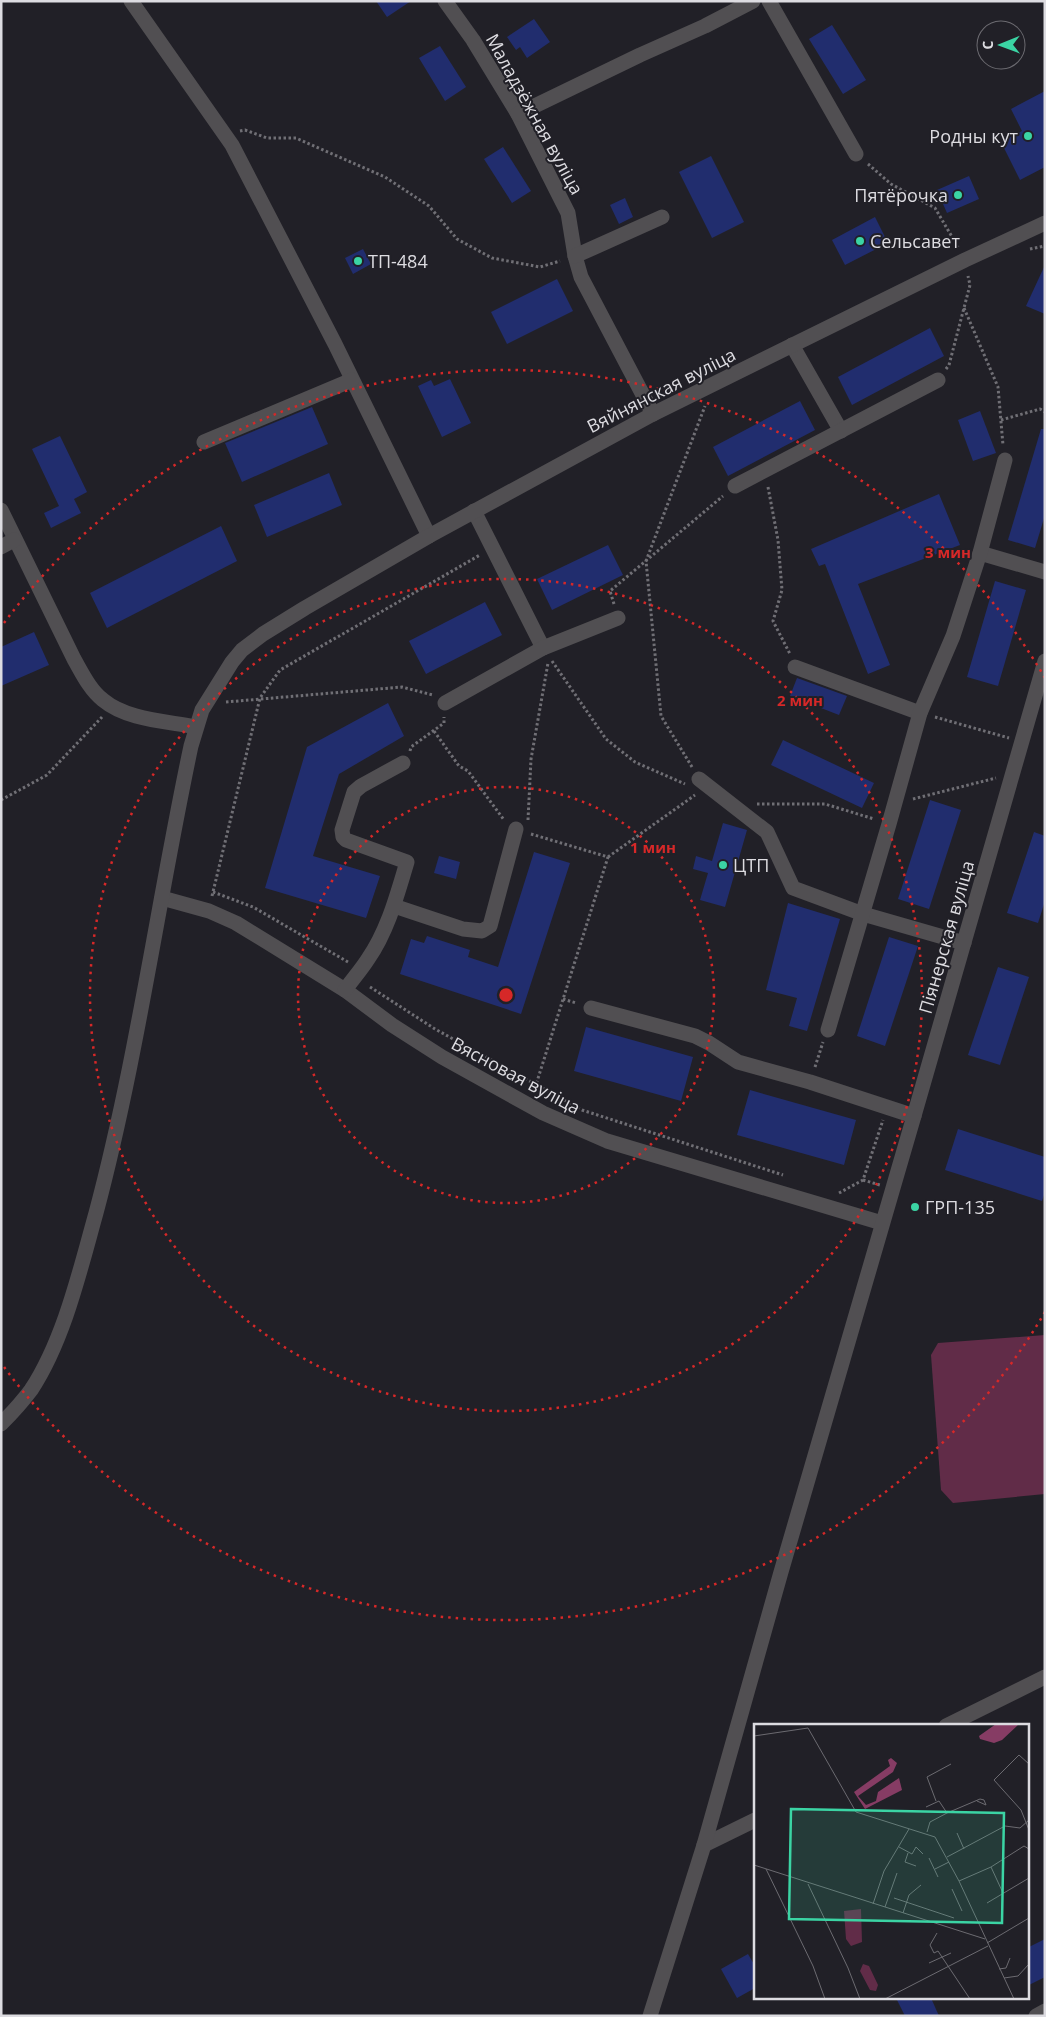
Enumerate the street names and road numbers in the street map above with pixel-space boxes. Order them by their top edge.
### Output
street label: Маладзёжная вуліца [481,29,589,199]
street label: Вяйнянская вуліца [583,342,739,438]
street label: Піянерская вуліца [913,858,979,1016]
street label: Вясновая вуліца [447,1031,585,1119]

